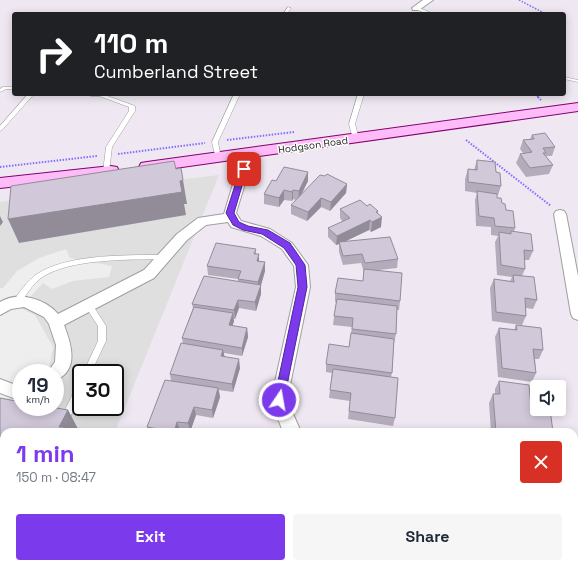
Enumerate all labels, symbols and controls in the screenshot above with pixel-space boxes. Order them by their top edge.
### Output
text: 110 m [94,25,168,61]
icon: right [28,28,80,80]
text: Cumberland Street [94,60,258,83]
street label: Hodgson Road [277,134,349,156]
pin [227,152,261,186]
icon: arrive [233,158,255,180]
speed limit sign: 30 [72,364,124,416]
text: 19 [27,372,49,398]
position arrow [258,379,300,421]
map controls [530,380,566,416]
button: sound [530,380,566,416]
text: km/h [26,393,50,406]
text: 1 min [16,438,75,469]
button: close [520,441,562,483]
text: 150 m · 08:47 [16,469,96,486]
button: Exit [16,514,285,560]
button: Share [293,514,562,560]

